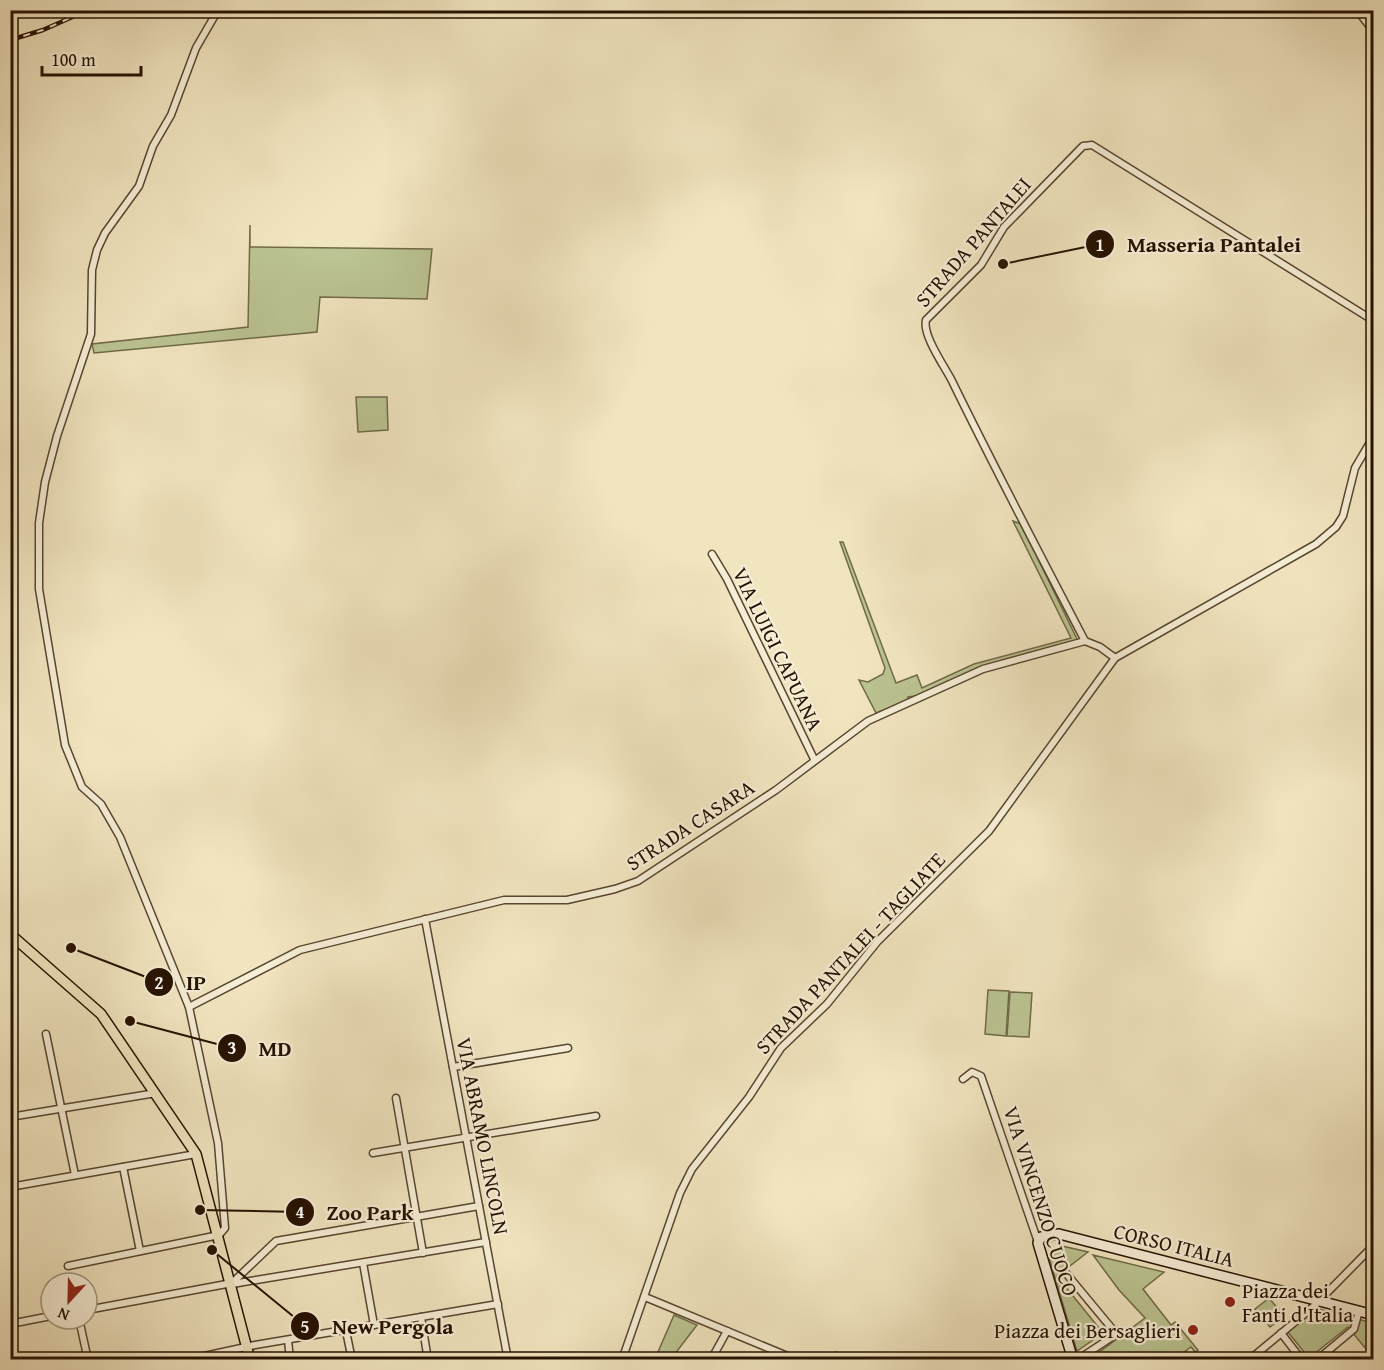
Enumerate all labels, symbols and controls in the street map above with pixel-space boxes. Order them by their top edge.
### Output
scale bar [42,39,141,77]
text: 100 m [51,46,96,73]
street label: STRADA PANTALEI [908,170,1038,314]
callout: Masseria Pantalei [1085,224,1313,264]
text: Masseria Pantalei [1127,228,1301,260]
text: 1 [1095,231,1105,258]
street label: VIA LUIGI CAPUANA [725,562,831,736]
street label: STRADA CASARA [620,772,761,878]
street label: STRADA PANTALEI - TAGLIATE [748,845,952,1061]
callout: IP [144,962,218,1002]
text: IP [186,966,206,998]
text: 2 [154,969,164,996]
callout: MD [217,1028,304,1068]
text: MD [258,1032,292,1064]
text: 3 [227,1034,237,1061]
street label: VIA ABRAMO LINCOLN [449,1035,517,1237]
street label: VIA VINCENZO CUOCO [996,1102,1086,1300]
callout: Zoo Park [285,1192,426,1232]
text: Zoo Park [326,1196,414,1228]
text: 4 [295,1198,305,1225]
street label: CORSO ITALIA [1111,1215,1238,1275]
north arrow [39,1271,99,1331]
place label: Piazza dei Fanti d'Italia [1242,1275,1353,1330]
marker: Piazza dei Fanti d'Italia [1223,1295,1237,1309]
text: N [54,1302,73,1328]
callout: New Pergola [290,1306,465,1346]
text: New Pergola [332,1310,454,1342]
text: 5 [300,1313,310,1340]
place label: Piazza dei Bersaglieri [994,1315,1181,1346]
marker: Piazza dei Bersaglieri [1186,1323,1200,1337]

